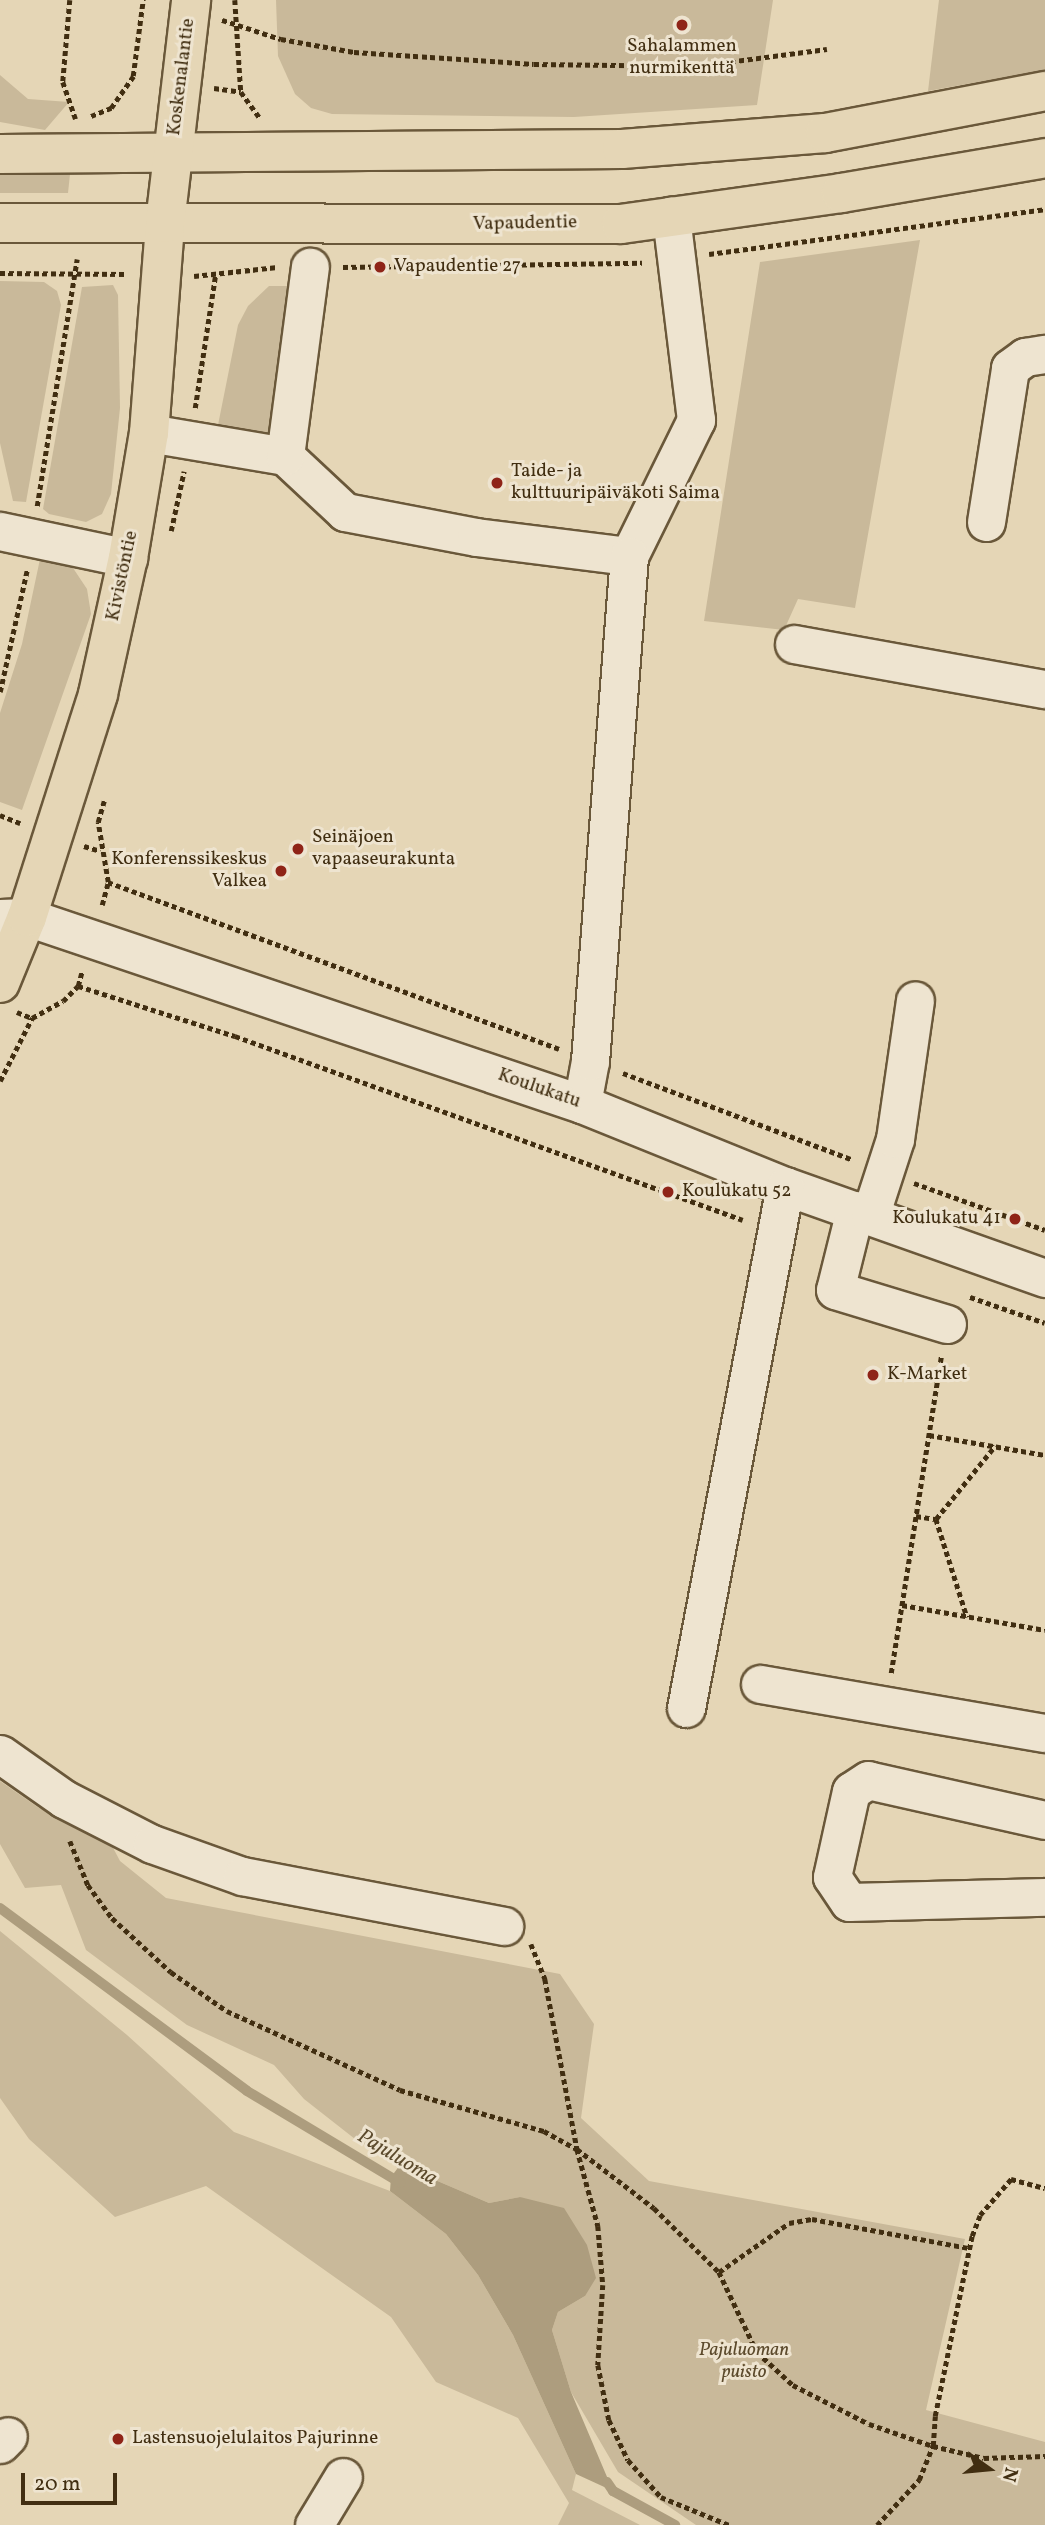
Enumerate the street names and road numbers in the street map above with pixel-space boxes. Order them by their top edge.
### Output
street label: Koskenalantie [163,17,201,137]
street label: Vapaudentie [473,212,577,236]
street label: Kivistöntie [102,529,144,623]
street label: Koulukatu [495,1064,583,1114]

